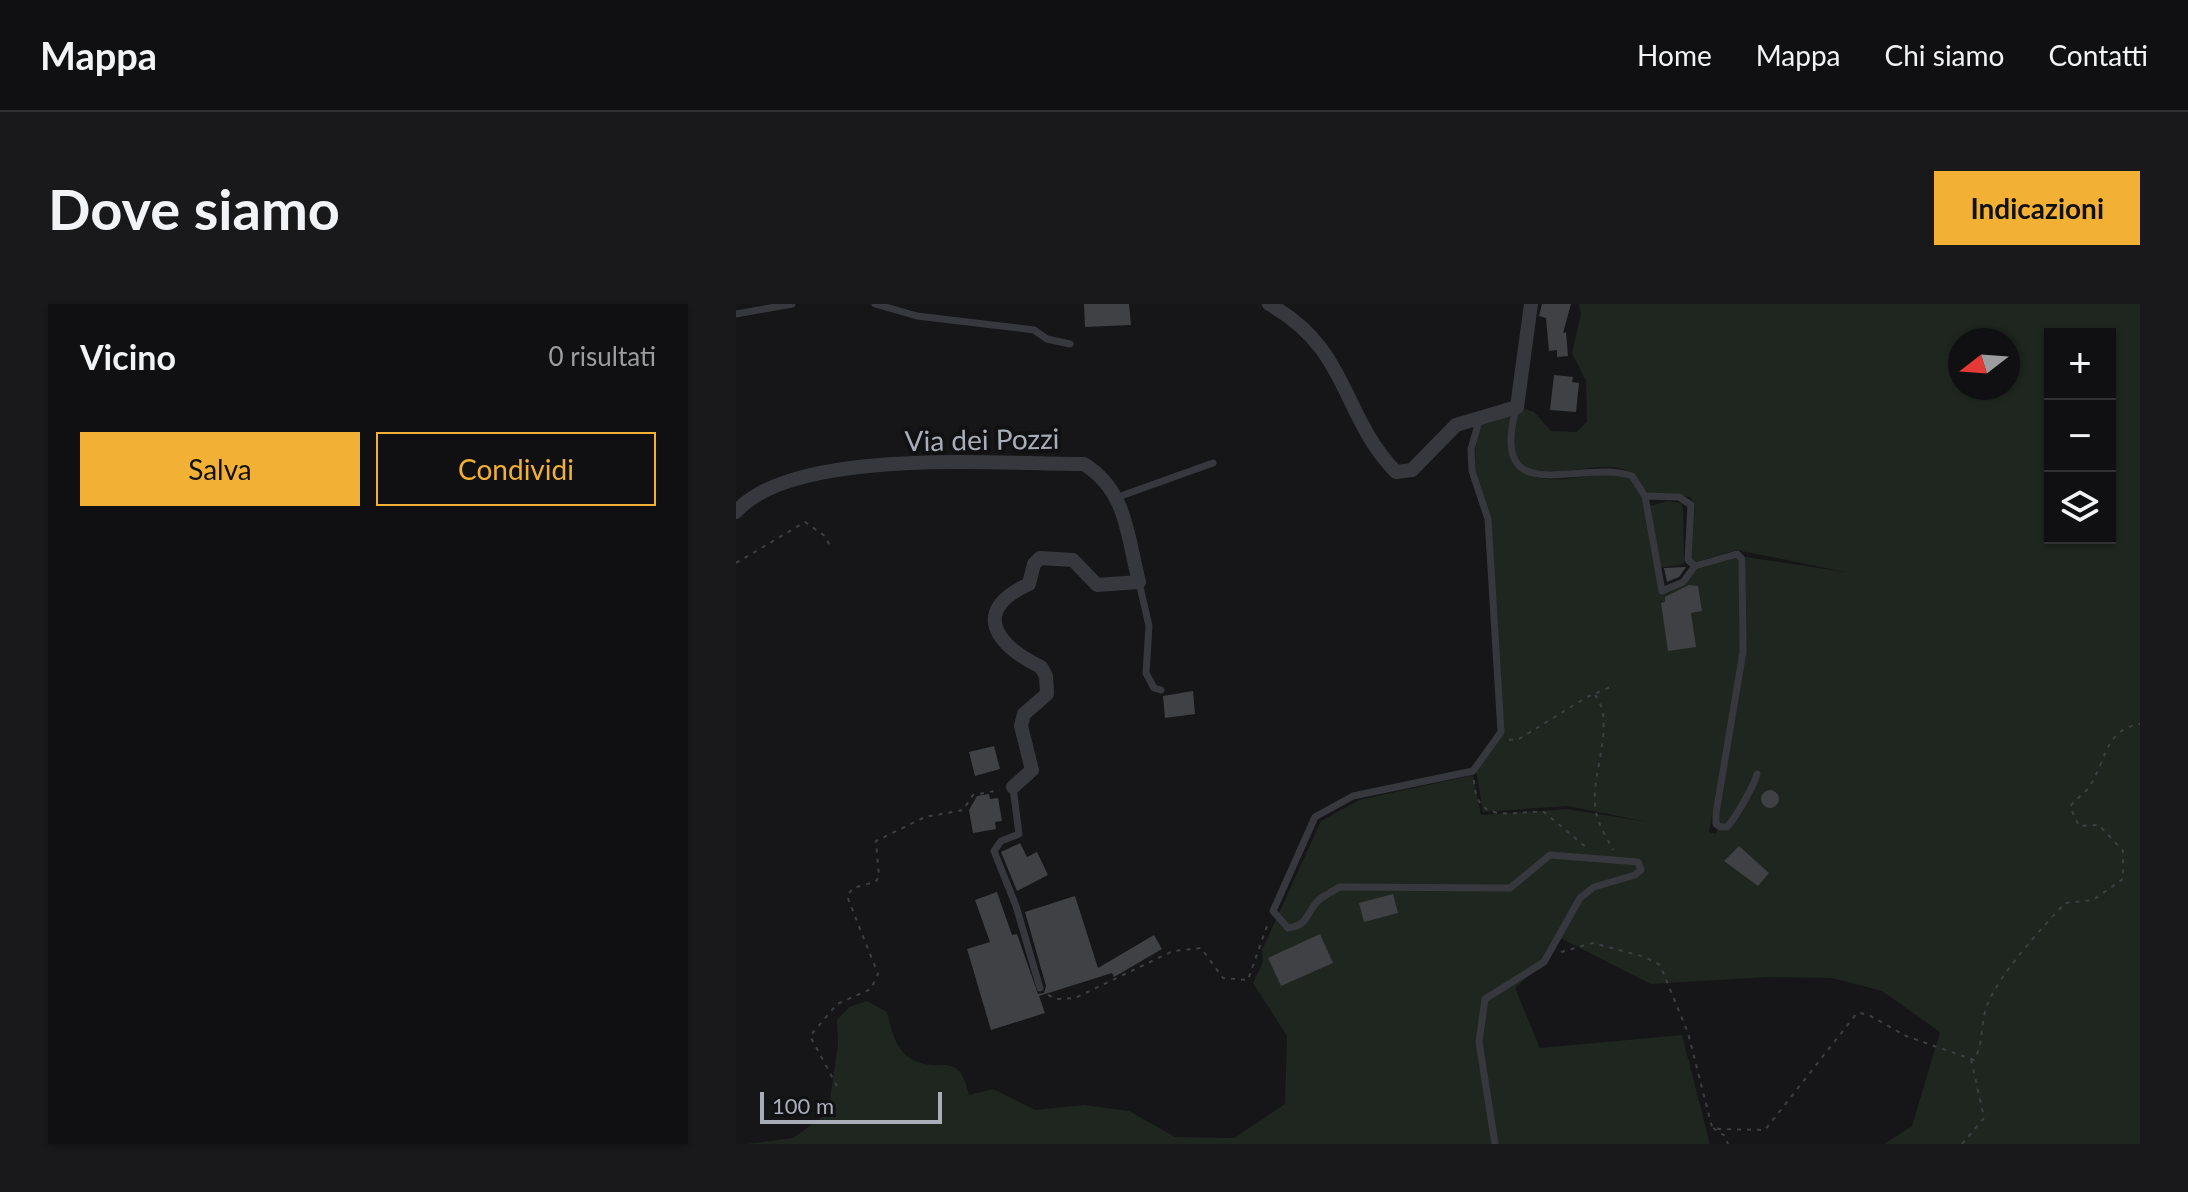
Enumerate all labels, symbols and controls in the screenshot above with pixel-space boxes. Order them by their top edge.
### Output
text: Mappa [40,32,157,78]
text: Home [1637,38,1712,72]
text: Mappa [1756,38,1841,72]
text: Chi siamo [1885,38,2004,72]
text: Contatti [2048,38,2148,72]
button: Indicazioni [1934,171,2140,245]
text: Dove siamo [48,175,340,242]
north arrow [1948,328,2020,400]
map controls [2044,328,2116,544]
button: + [2044,328,2116,400]
text: Vicino [80,336,176,377]
text: 0 risultati [549,340,656,372]
button: − [2044,400,2116,472]
street label: Via dei Pozzi [904,421,1060,457]
button: Salva [80,432,360,506]
button: Condividi [376,432,656,506]
button: layers [2044,472,2116,544]
scale bar [760,1088,942,1124]
text: 100 m [772,1092,834,1119]

